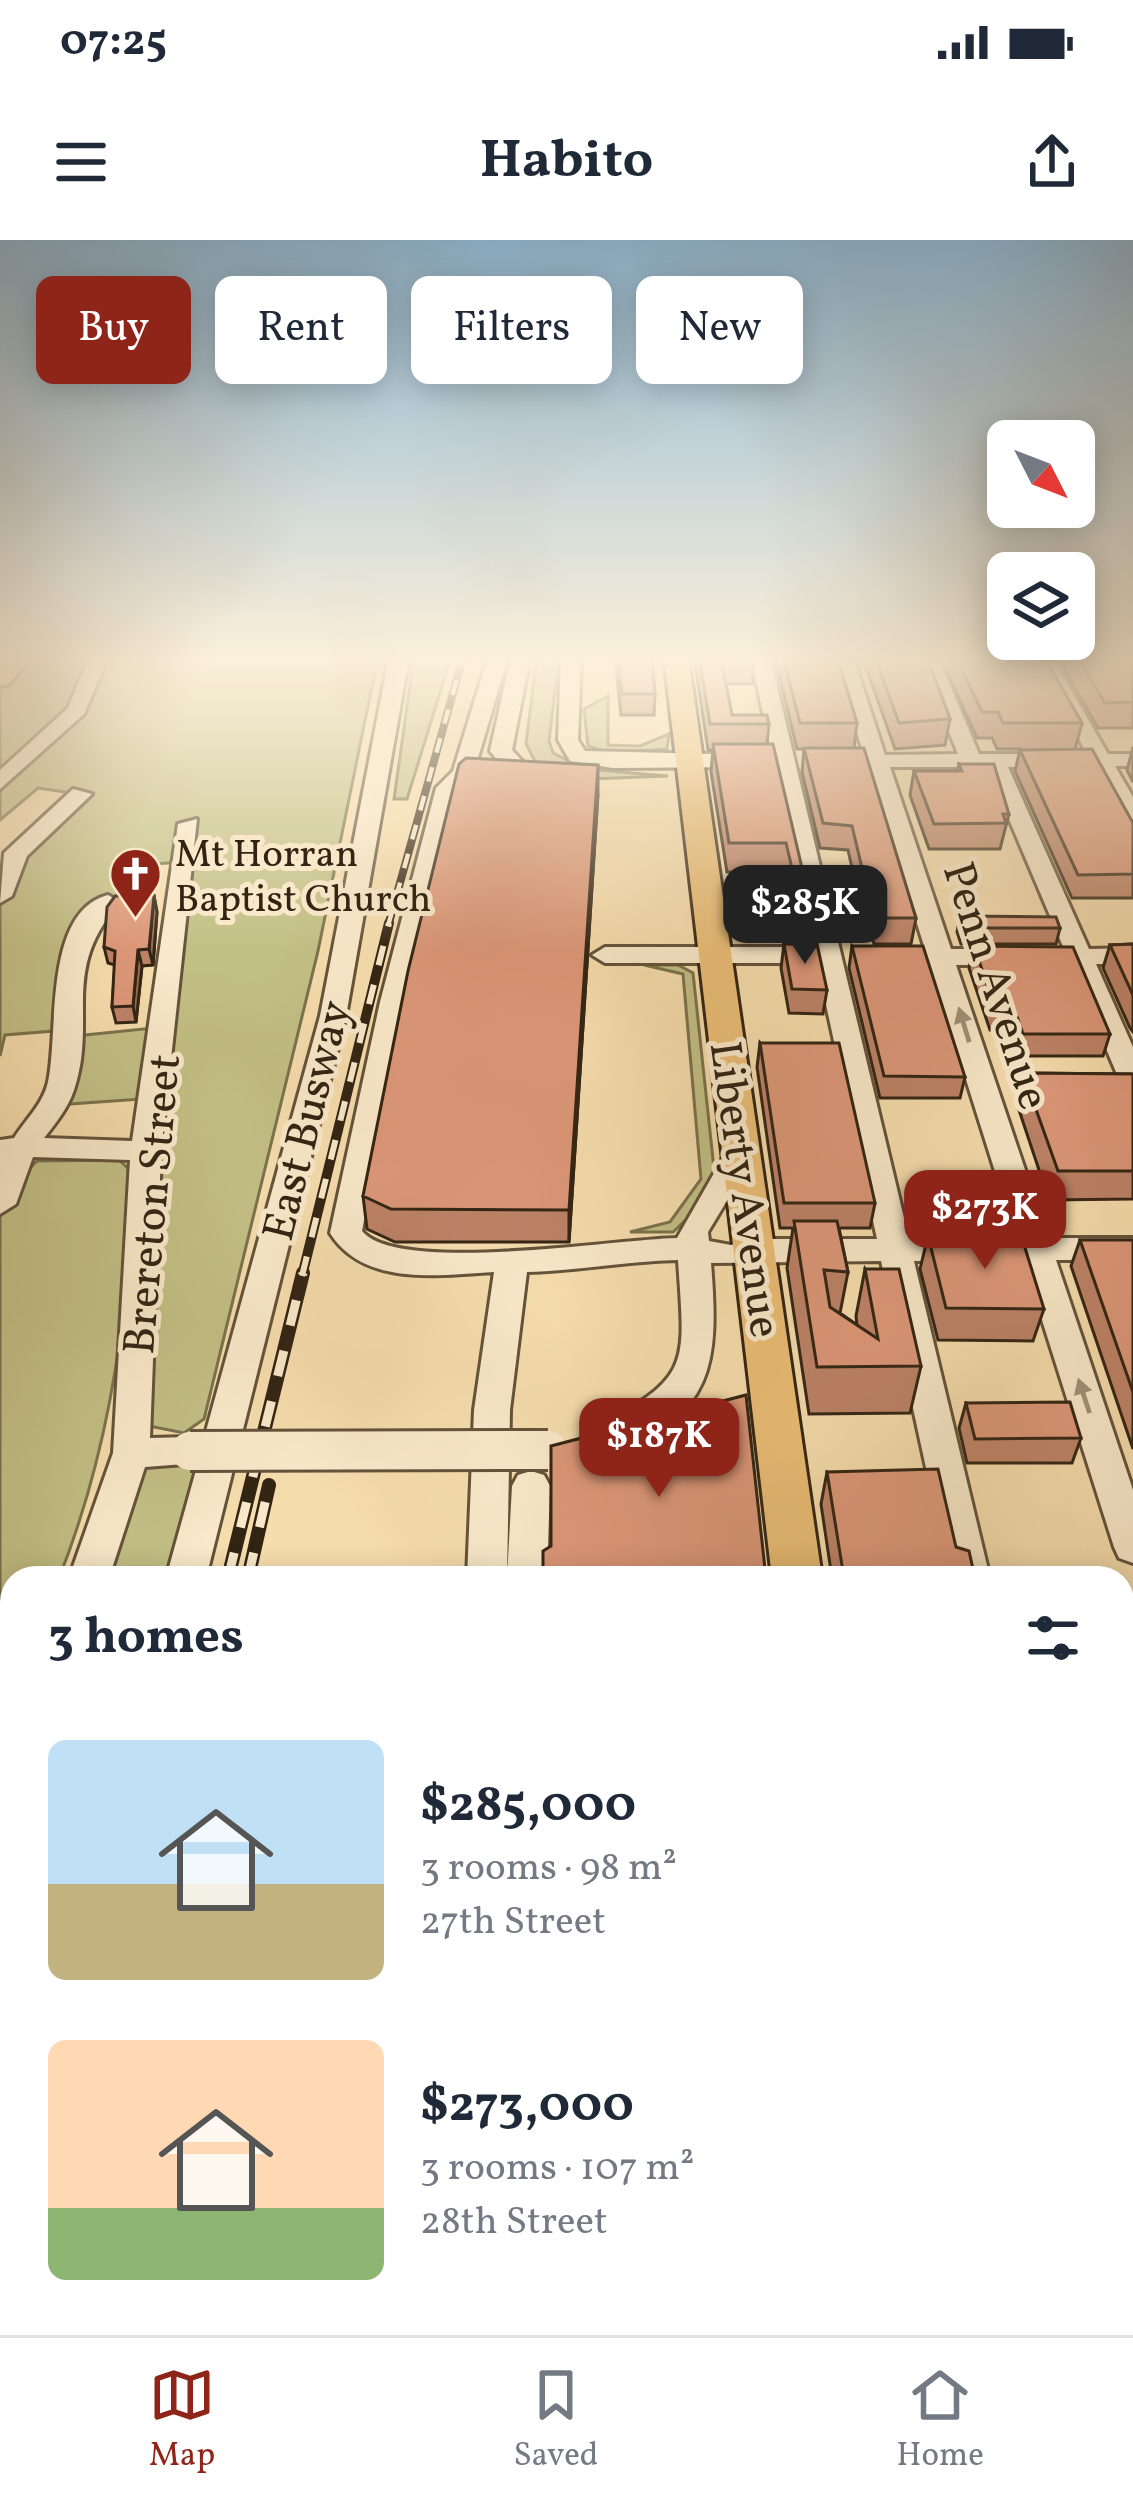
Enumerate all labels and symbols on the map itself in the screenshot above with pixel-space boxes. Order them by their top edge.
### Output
north arrow [987,420,1095,528]
place label: Mt Horran Baptist Church [175,829,431,928]
church icon: Mt Horran Baptist Church [108,846,164,920]
street label: Penn Avenue [924,855,1063,1118]
pin: $285K [721,865,889,967]
street label: East Busway [249,994,370,1248]
one-way arrow [954,1006,972,1043]
street label: Liberty Avenue [691,1037,795,1342]
street label: Brereton Street [110,1051,199,1357]
pin: $273K [901,1170,1069,1272]
one-way arrow [1073,1377,1092,1414]
pin: $187K [575,1398,743,1500]

